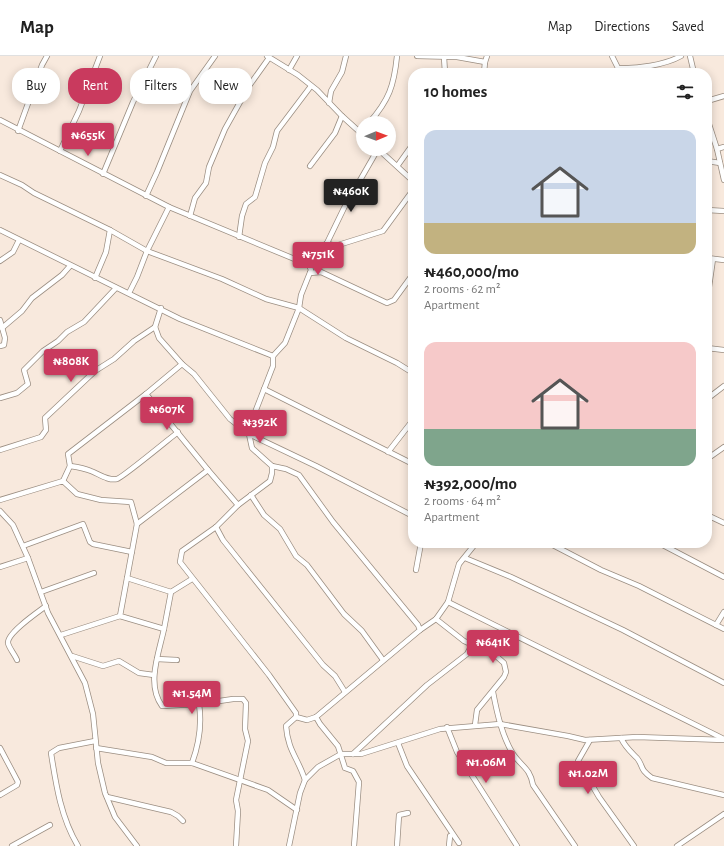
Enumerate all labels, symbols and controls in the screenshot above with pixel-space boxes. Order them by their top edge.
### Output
text: Map [20,18,54,37]
text: Map [548,20,572,34]
text: Directions [594,20,650,34]
text: Saved [672,20,704,34]
chip: Buy [12,68,60,104]
chip: Rent [68,68,122,104]
chip: Filters [130,68,191,104]
chip: New [199,68,252,104]
icon: filters [674,81,696,103]
text: 10 homes [424,83,487,100]
north arrow [356,116,396,156]
map controls [356,116,396,156]
pin: ₦655K [60,123,116,157]
text: ₦655K [71,129,105,142]
icon: home [524,156,596,228]
pin: ₦460K [323,179,379,213]
text: ₦460K [333,185,369,198]
pin: ₦751K [290,242,346,276]
text: ₦751K [302,248,334,261]
text: ₦460,000/mo [424,263,519,280]
text: 2 rooms · 62 m² [424,283,500,296]
text: Apartment [424,299,479,312]
pin: ₦808K [43,349,99,383]
text: ₦808K [53,355,89,368]
icon: home [524,368,596,440]
pin: ₦607K [139,397,195,431]
text: ₦607K [149,403,185,416]
pin: ₦392K [232,410,288,444]
text: ₦392K [243,416,277,429]
text: ₦392,000/mo [424,475,517,492]
text: 2 rooms · 64 m² [424,495,501,508]
text: Apartment [424,511,479,524]
pin: ₦641K [465,630,521,664]
text: ₦641K [476,636,510,649]
pin: ₦1.54M [159,681,225,715]
text: ₦1.54M [172,687,212,700]
pin: ₦1.06M [453,750,519,784]
text: ₦1.06M [466,756,506,769]
pin: ₦1.02M [555,761,621,795]
text: ₦1.02M [568,767,608,780]

